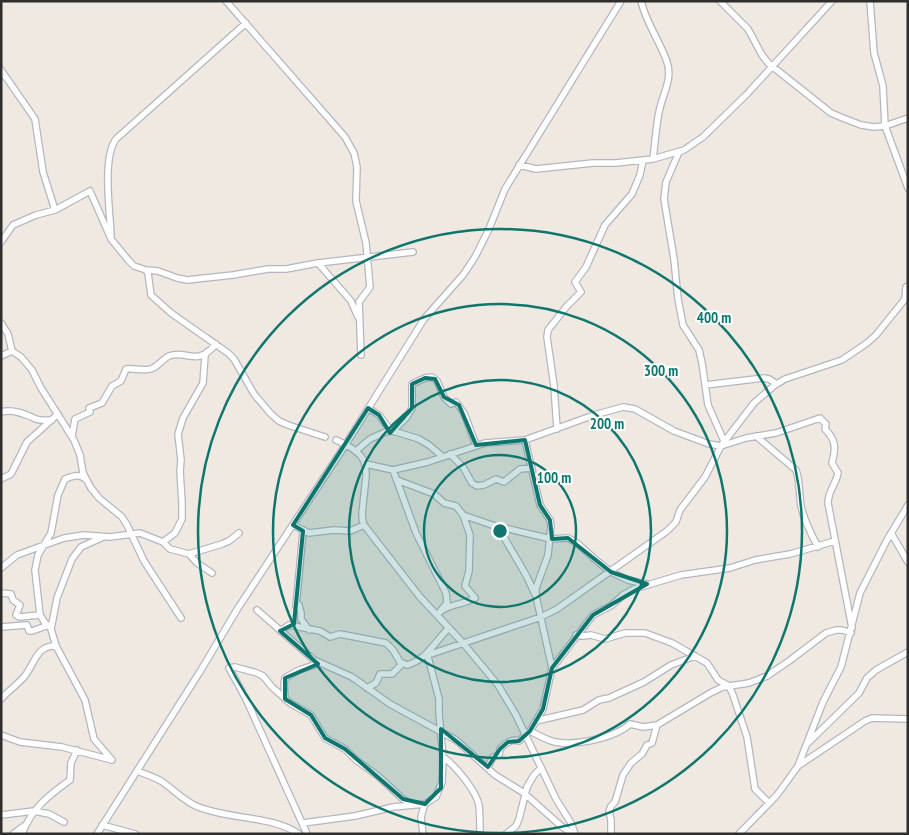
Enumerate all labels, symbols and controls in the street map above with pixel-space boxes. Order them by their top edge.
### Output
text: 400 m [697,308,731,327]
text: 300 m [644,361,678,380]
text: 200 m [590,414,624,433]
text: 100 m [537,468,571,487]
centre of rings [491,522,509,540]

